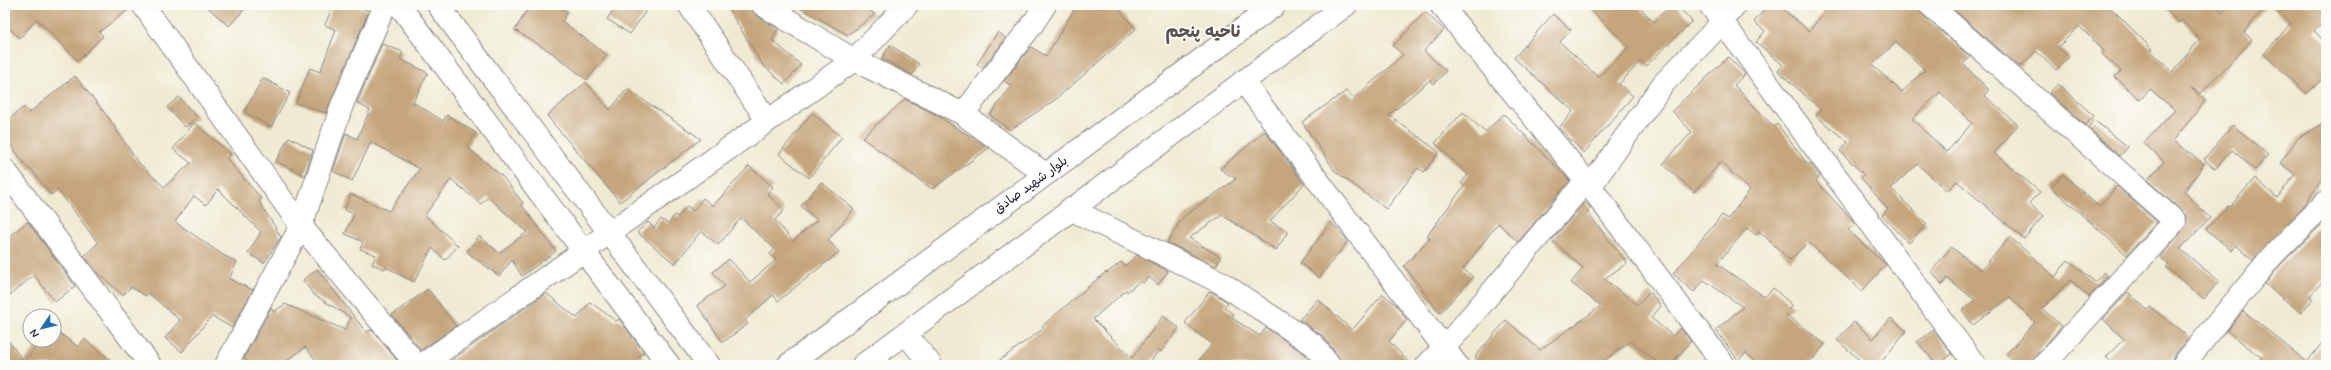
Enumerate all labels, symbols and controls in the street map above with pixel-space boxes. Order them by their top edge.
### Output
district label: ناحیه پنجم [1166,21,1241,44]
street label: بلوار شهید صادق [991,152,1071,218]
north arrow [22,308,62,348]
text: N [27,326,42,340]

